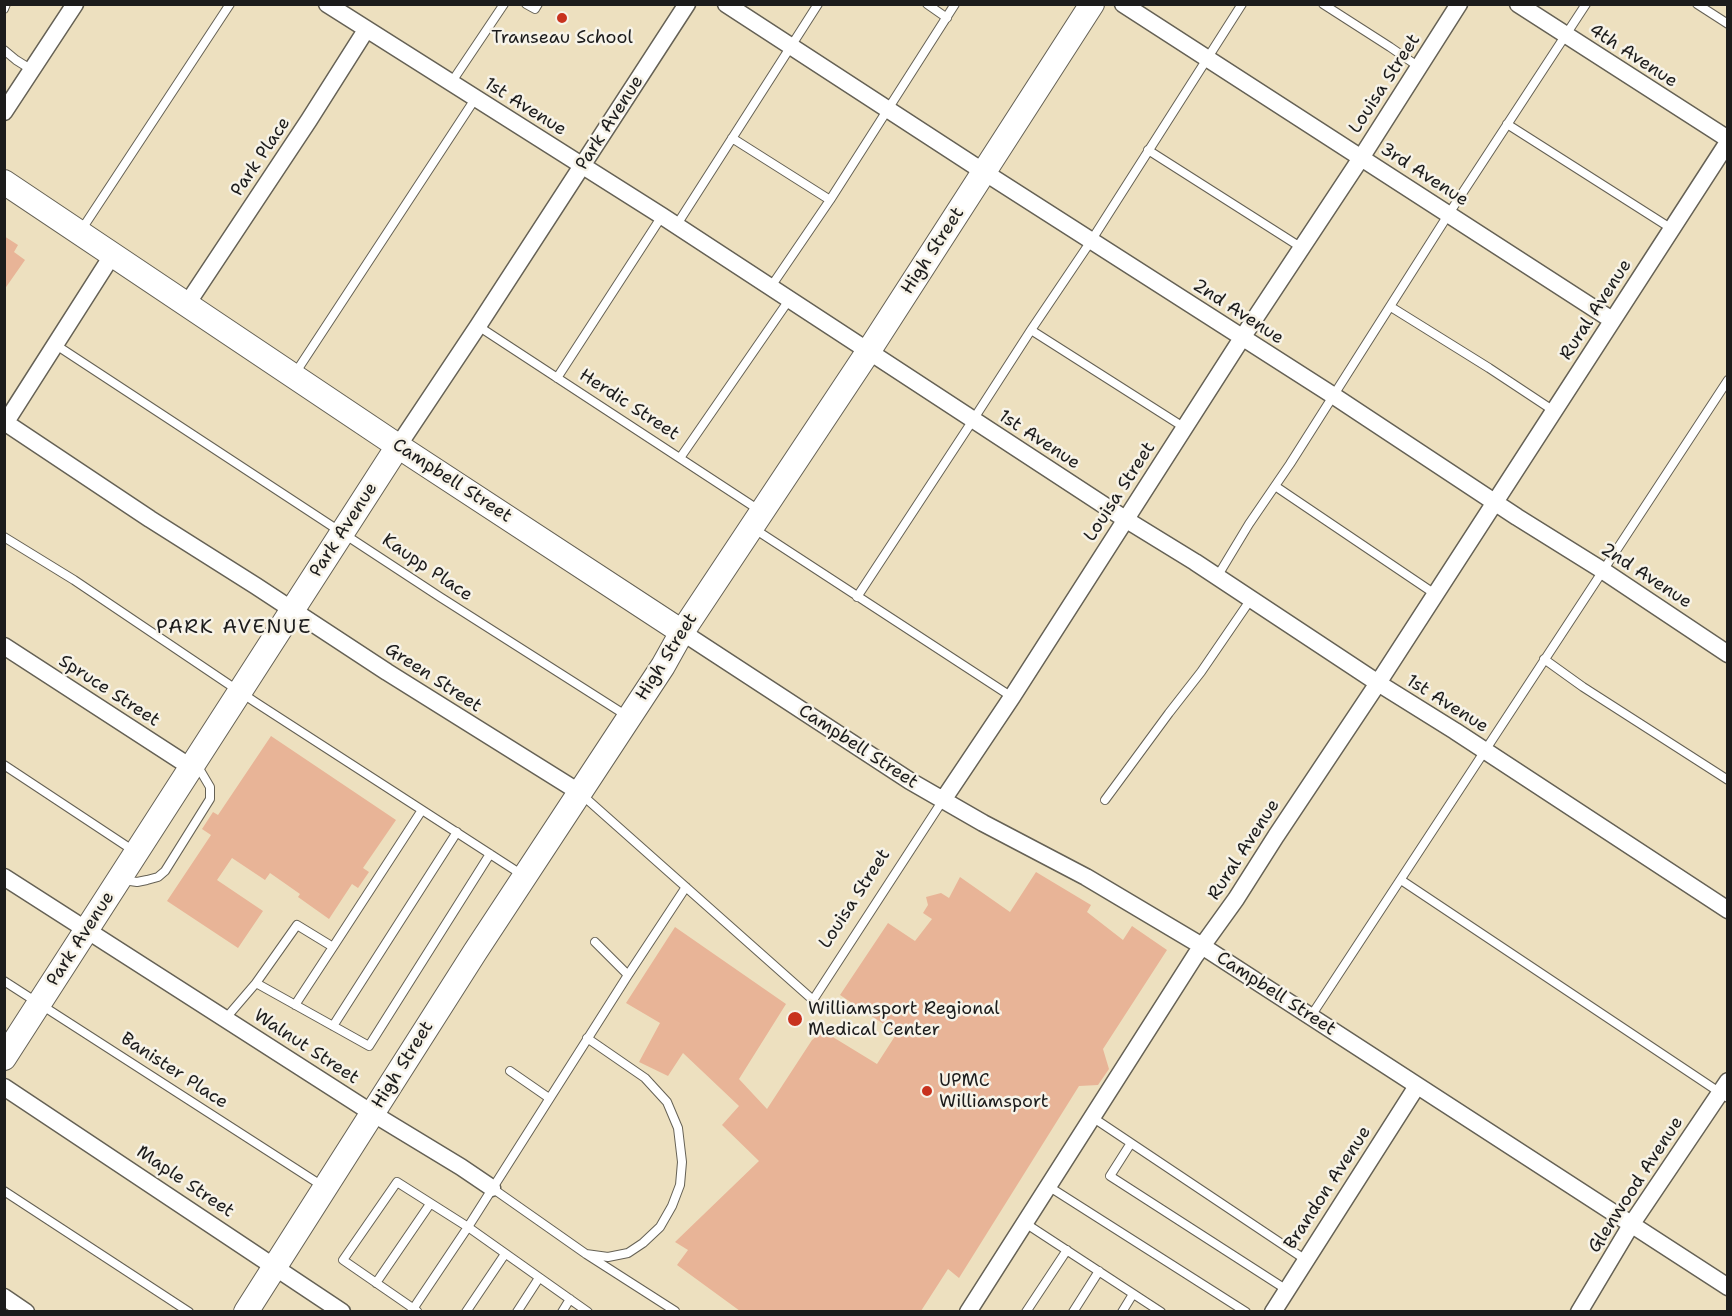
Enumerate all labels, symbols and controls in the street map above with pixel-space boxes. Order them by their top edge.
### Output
marker: Transeau School [555,11,569,25]
street label: 4th Avenue [1585,19,1681,93]
place label: Transeau School [491,27,633,49]
street label: Louisa Street [1345,30,1425,138]
street label: Park Avenue [571,72,649,174]
street label: 1st Avenue [480,73,570,141]
street label: Park Place [227,113,295,201]
street label: 3rd Avenue [1376,138,1472,212]
street label: High Street [897,204,969,298]
street label: Rural Avenue [1555,256,1637,364]
street label: 2nd Avenue [1189,275,1287,349]
street label: Herdic Street [575,365,683,445]
street label: 1st Avenue [994,406,1084,474]
street label: Campbell Street [388,434,516,528]
street label: Louisa Street [1080,438,1160,546]
street label: Park Avenue [305,479,383,581]
street label: Kaupp Place [378,530,476,606]
street label: 2nd Avenue [1597,539,1695,613]
street label: High Street [632,609,702,705]
district label: PARK AVENUE [156,616,312,640]
street label: Green Street [380,639,486,717]
street label: Spruce Street [55,650,163,732]
street label: 1st Avenue [1402,670,1492,738]
street label: Campbell Street [794,700,922,794]
street label: Rural Avenue [1203,796,1285,904]
street label: Louisa Street [815,845,895,953]
street label: Park Avenue [42,888,120,990]
street label: Campbell Street [1212,947,1340,1041]
place label: Williamsport Regional Medical Center [808,998,1000,1040]
street label: Walnut Street [249,1005,363,1089]
marker: Williamsport Regional Medical Center [786,1010,804,1028]
street label: High Street [368,1017,438,1113]
street label: Banister Place [116,1028,232,1114]
place label: UPMC Williamsport [939,1070,1049,1112]
marker: UPMC Williamsport [920,1084,934,1098]
street label: Glenwood Avenue [1584,1113,1688,1257]
street label: Brandon Avenue [1280,1122,1376,1254]
street label: Maple Street [132,1141,238,1223]

